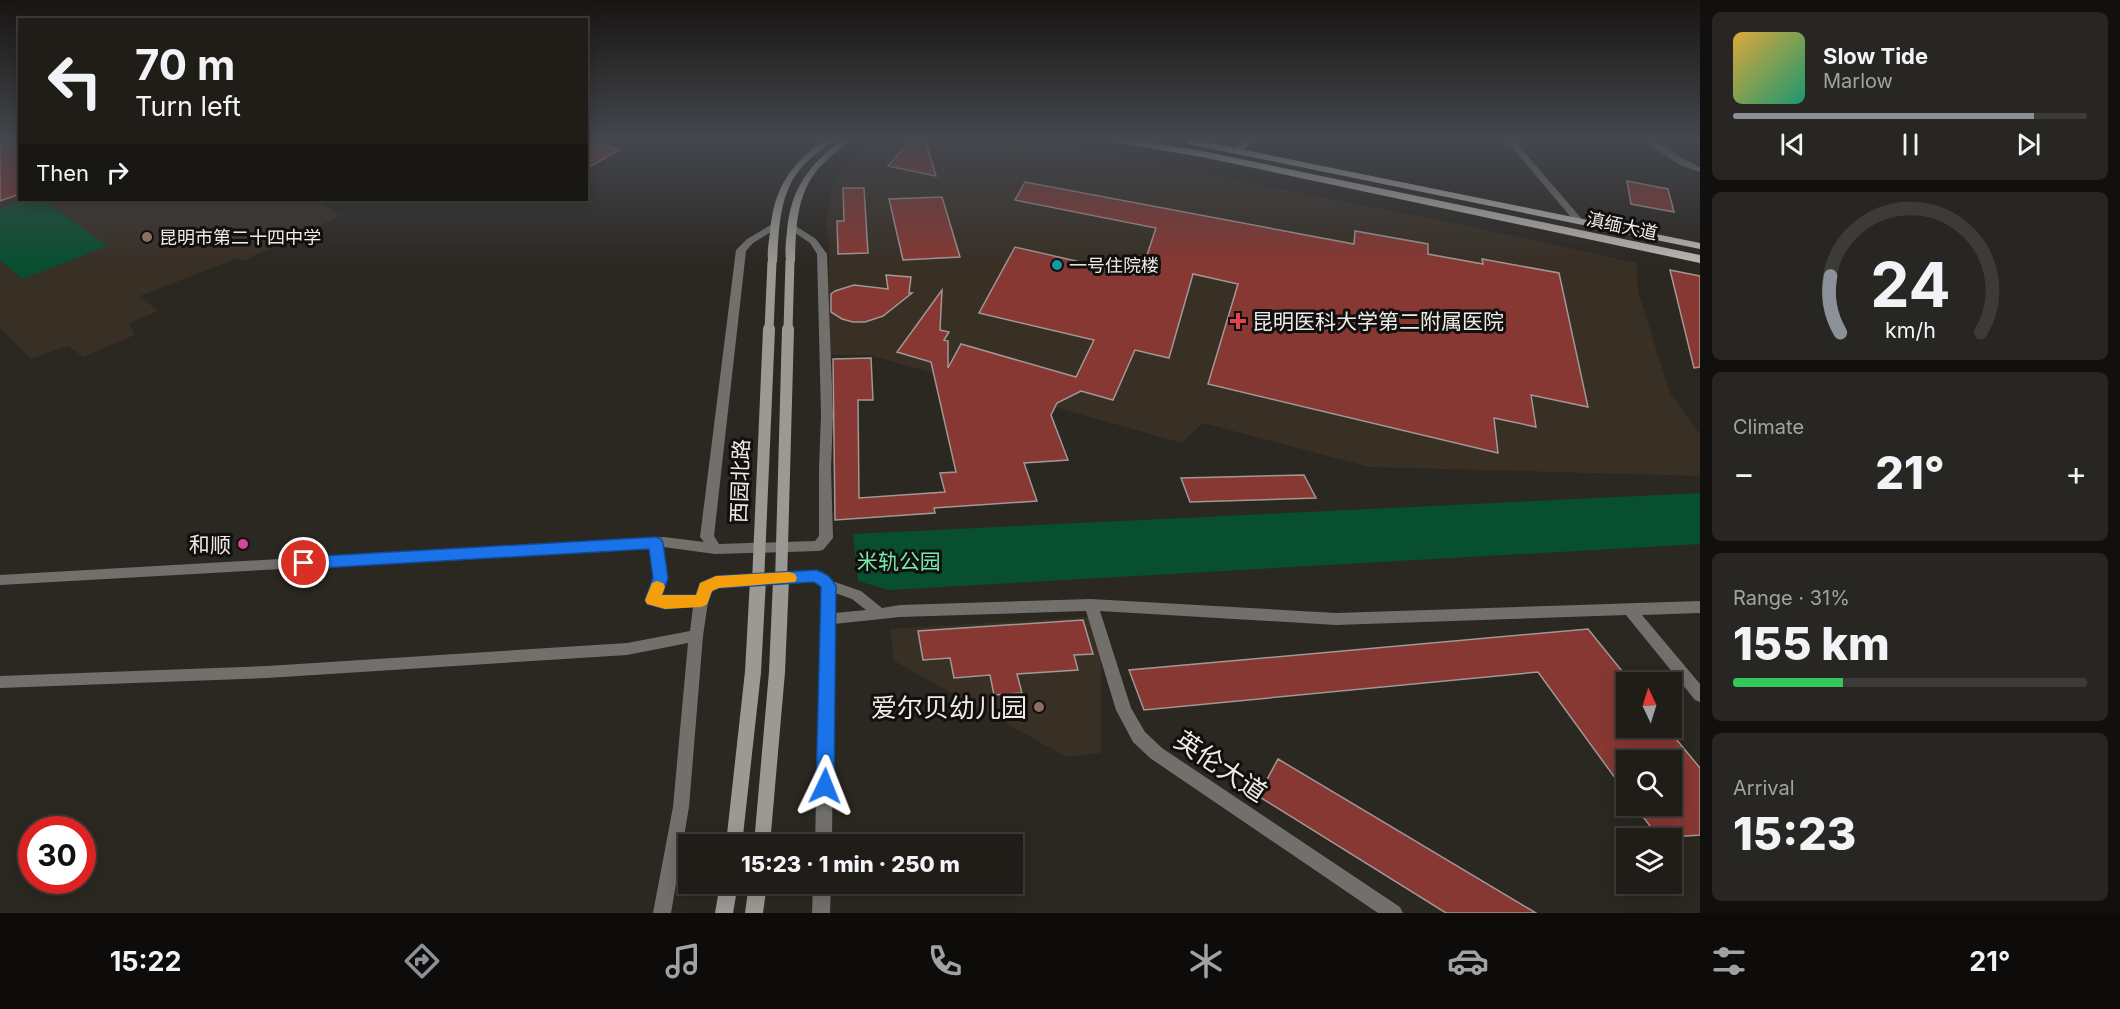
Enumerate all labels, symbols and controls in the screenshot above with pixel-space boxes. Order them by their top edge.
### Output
text: 70 m [135,39,235,90]
icon: left [36,42,114,120]
text: Slow Tide [1823,43,1928,69]
text: Marlow [1823,69,1893,93]
text: Turn left [135,90,241,123]
icon: previous [1776,128,1809,161]
icon: pause [1894,128,1927,161]
icon: next [2012,128,2045,161]
icon: right [101,156,134,189]
text: Then [36,160,89,186]
street label: 滇缅大道 [1585,208,1659,244]
place label: 昆明市第二十四中学 [159,227,321,248]
marker: 昆明市第二十四中学 [140,230,154,244]
text: 24 [1870,247,1950,322]
place label: 一号住院楼 [1069,255,1159,276]
marker: 一号住院楼 [1050,258,1064,272]
place label: 昆明医科大学第二附属医院 [1252,309,1504,334]
marker: 昆明医科大学第二附属医院 [1229,312,1247,330]
text: km/h [1885,318,1935,344]
text: Climate [1733,415,1804,439]
street label: 西园北路 [726,439,754,523]
text: 21° [1875,445,1945,500]
text: − [1733,453,1755,493]
text: + [2065,453,2087,493]
place label: 和顺 [189,532,231,557]
marker: 和顺 [236,537,250,551]
pin [278,537,329,588]
icon: arrive [287,546,320,579]
park label: 米轨公园 [857,549,941,574]
text: Range · 31% [1733,586,1850,610]
text: 155 km [1733,616,1890,671]
north arrow [1616,672,1682,738]
map controls [1616,672,1682,894]
place label: 爱尔贝幼儿园 [871,692,1027,723]
marker: 爱尔贝幼儿园 [1032,700,1046,714]
street label: 英伦大道 [1169,724,1273,808]
button: search [1616,750,1682,816]
position arrow [793,754,857,818]
text: Arrival [1733,776,1795,800]
text: 15:23 [1733,806,1856,861]
speed limit sign: 30 [18,816,96,894]
button: layers [1616,828,1682,894]
text: 15:23 · 1 min · 250 m [741,851,960,877]
icon: directions [401,940,443,982]
icon: music [662,940,704,982]
icon: phone [924,940,966,982]
icon: climate [1185,940,1227,982]
icon: car [1447,940,1489,982]
icon: filters [1708,940,1750,982]
text: 15:22 [110,945,182,978]
text: 21° [1969,945,2010,978]

